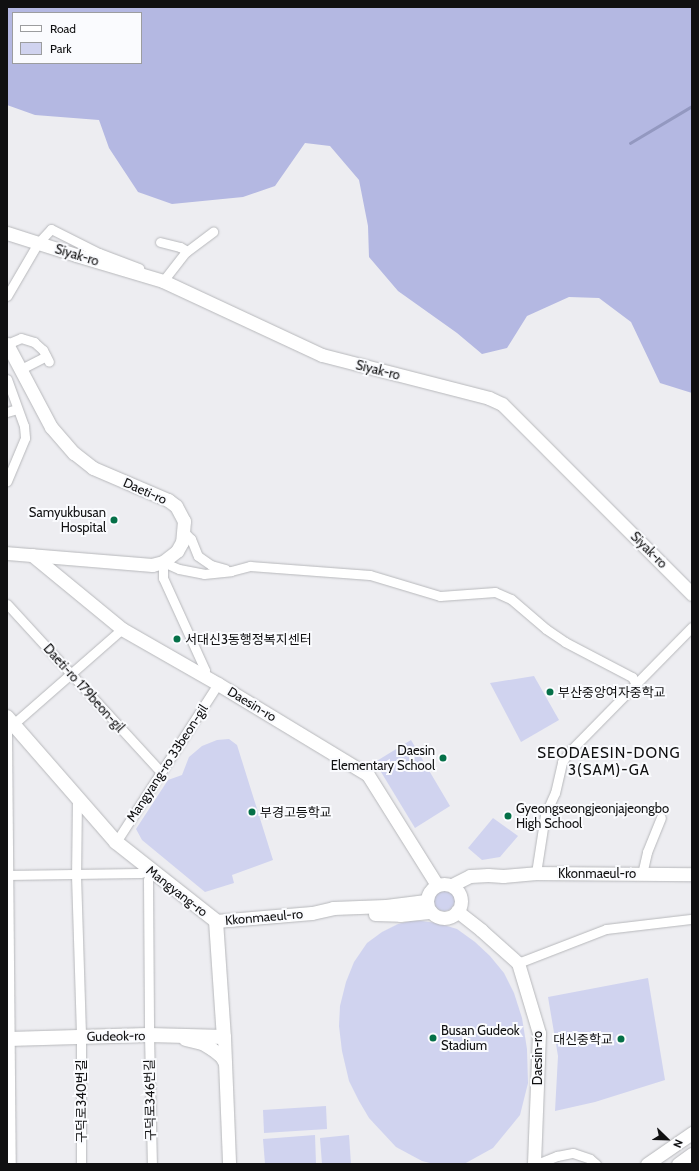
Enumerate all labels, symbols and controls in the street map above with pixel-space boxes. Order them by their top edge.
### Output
legend [12,12,142,64]
text: Road [50,21,76,36]
text: Park [50,41,72,56]
street label: Siyak-ro [53,241,101,269]
street label: Siyak-ro [354,357,402,383]
street label: Daeti-ro [121,475,169,507]
place label: Samyukbusan Hospital [29,505,106,536]
marker: Samyukbusan Hospital [109,515,119,525]
street label: Siyak-ro [627,528,671,572]
place label: 서대신3동행정복지센터 [185,631,312,647]
marker: 서대신3동행정복지센터 [172,634,182,644]
street label: Daeti-ro 179beon-gil [40,641,128,735]
street label: Daesin-ro [225,683,279,725]
place label: 부산중앙여자중학교 [558,684,666,700]
marker: 부산중앙여자중학교 [545,687,555,697]
street label: Mangyang-ro 33beon-gil [123,701,211,825]
place label: Daesin Elementary School [331,743,435,774]
district label: SEODAESIN-DONG 3(SAM)-GA [537,744,681,779]
marker: Daesin Elementary School [438,753,448,763]
place label: Gyeongseongjeonjajeongbo High School [516,801,669,832]
place label: 부경고등학교 [260,804,332,820]
marker: 부경고등학교 [247,807,257,817]
marker: Gyeongseongjeonjajeongbo High School [503,811,513,821]
street label: Mangyang-ro [143,862,211,920]
street label: Kkonmaeul-ro [558,865,636,881]
street label: Kkonmaeul-ro [224,906,304,928]
place label: Busan Gudeok Stadium [441,1023,520,1054]
street label: Gudeok-ro [87,1028,145,1044]
street label: Daesin-ro [529,1031,545,1085]
place label: 대신중학교 [553,1031,613,1047]
marker: Busan Gudeok Stadium [428,1033,438,1043]
marker: 대신중학교 [616,1034,626,1044]
street label: 구덕로340번길 [73,1059,89,1143]
street label: 구덕로346번길 [141,1059,159,1141]
north arrow [647,1119,687,1159]
text: N [670,1137,686,1150]

